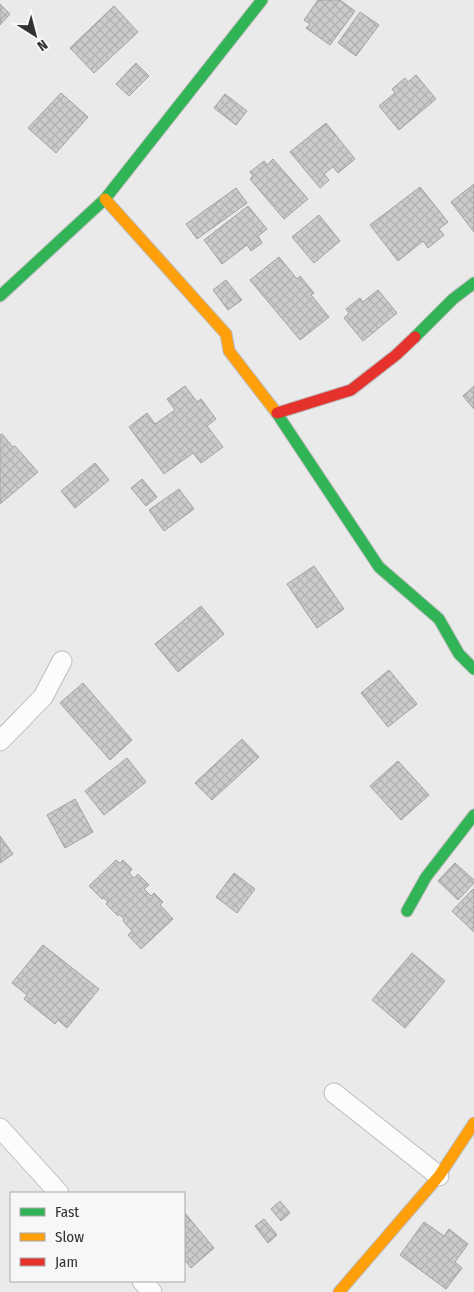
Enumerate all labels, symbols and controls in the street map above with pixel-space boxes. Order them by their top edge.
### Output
north arrow [10,10,60,60]
text: N [34,36,51,54]
legend [10,1192,185,1282]
text: Fast [55,1203,79,1221]
text: Slow [55,1228,84,1246]
text: Jam [55,1253,78,1271]

